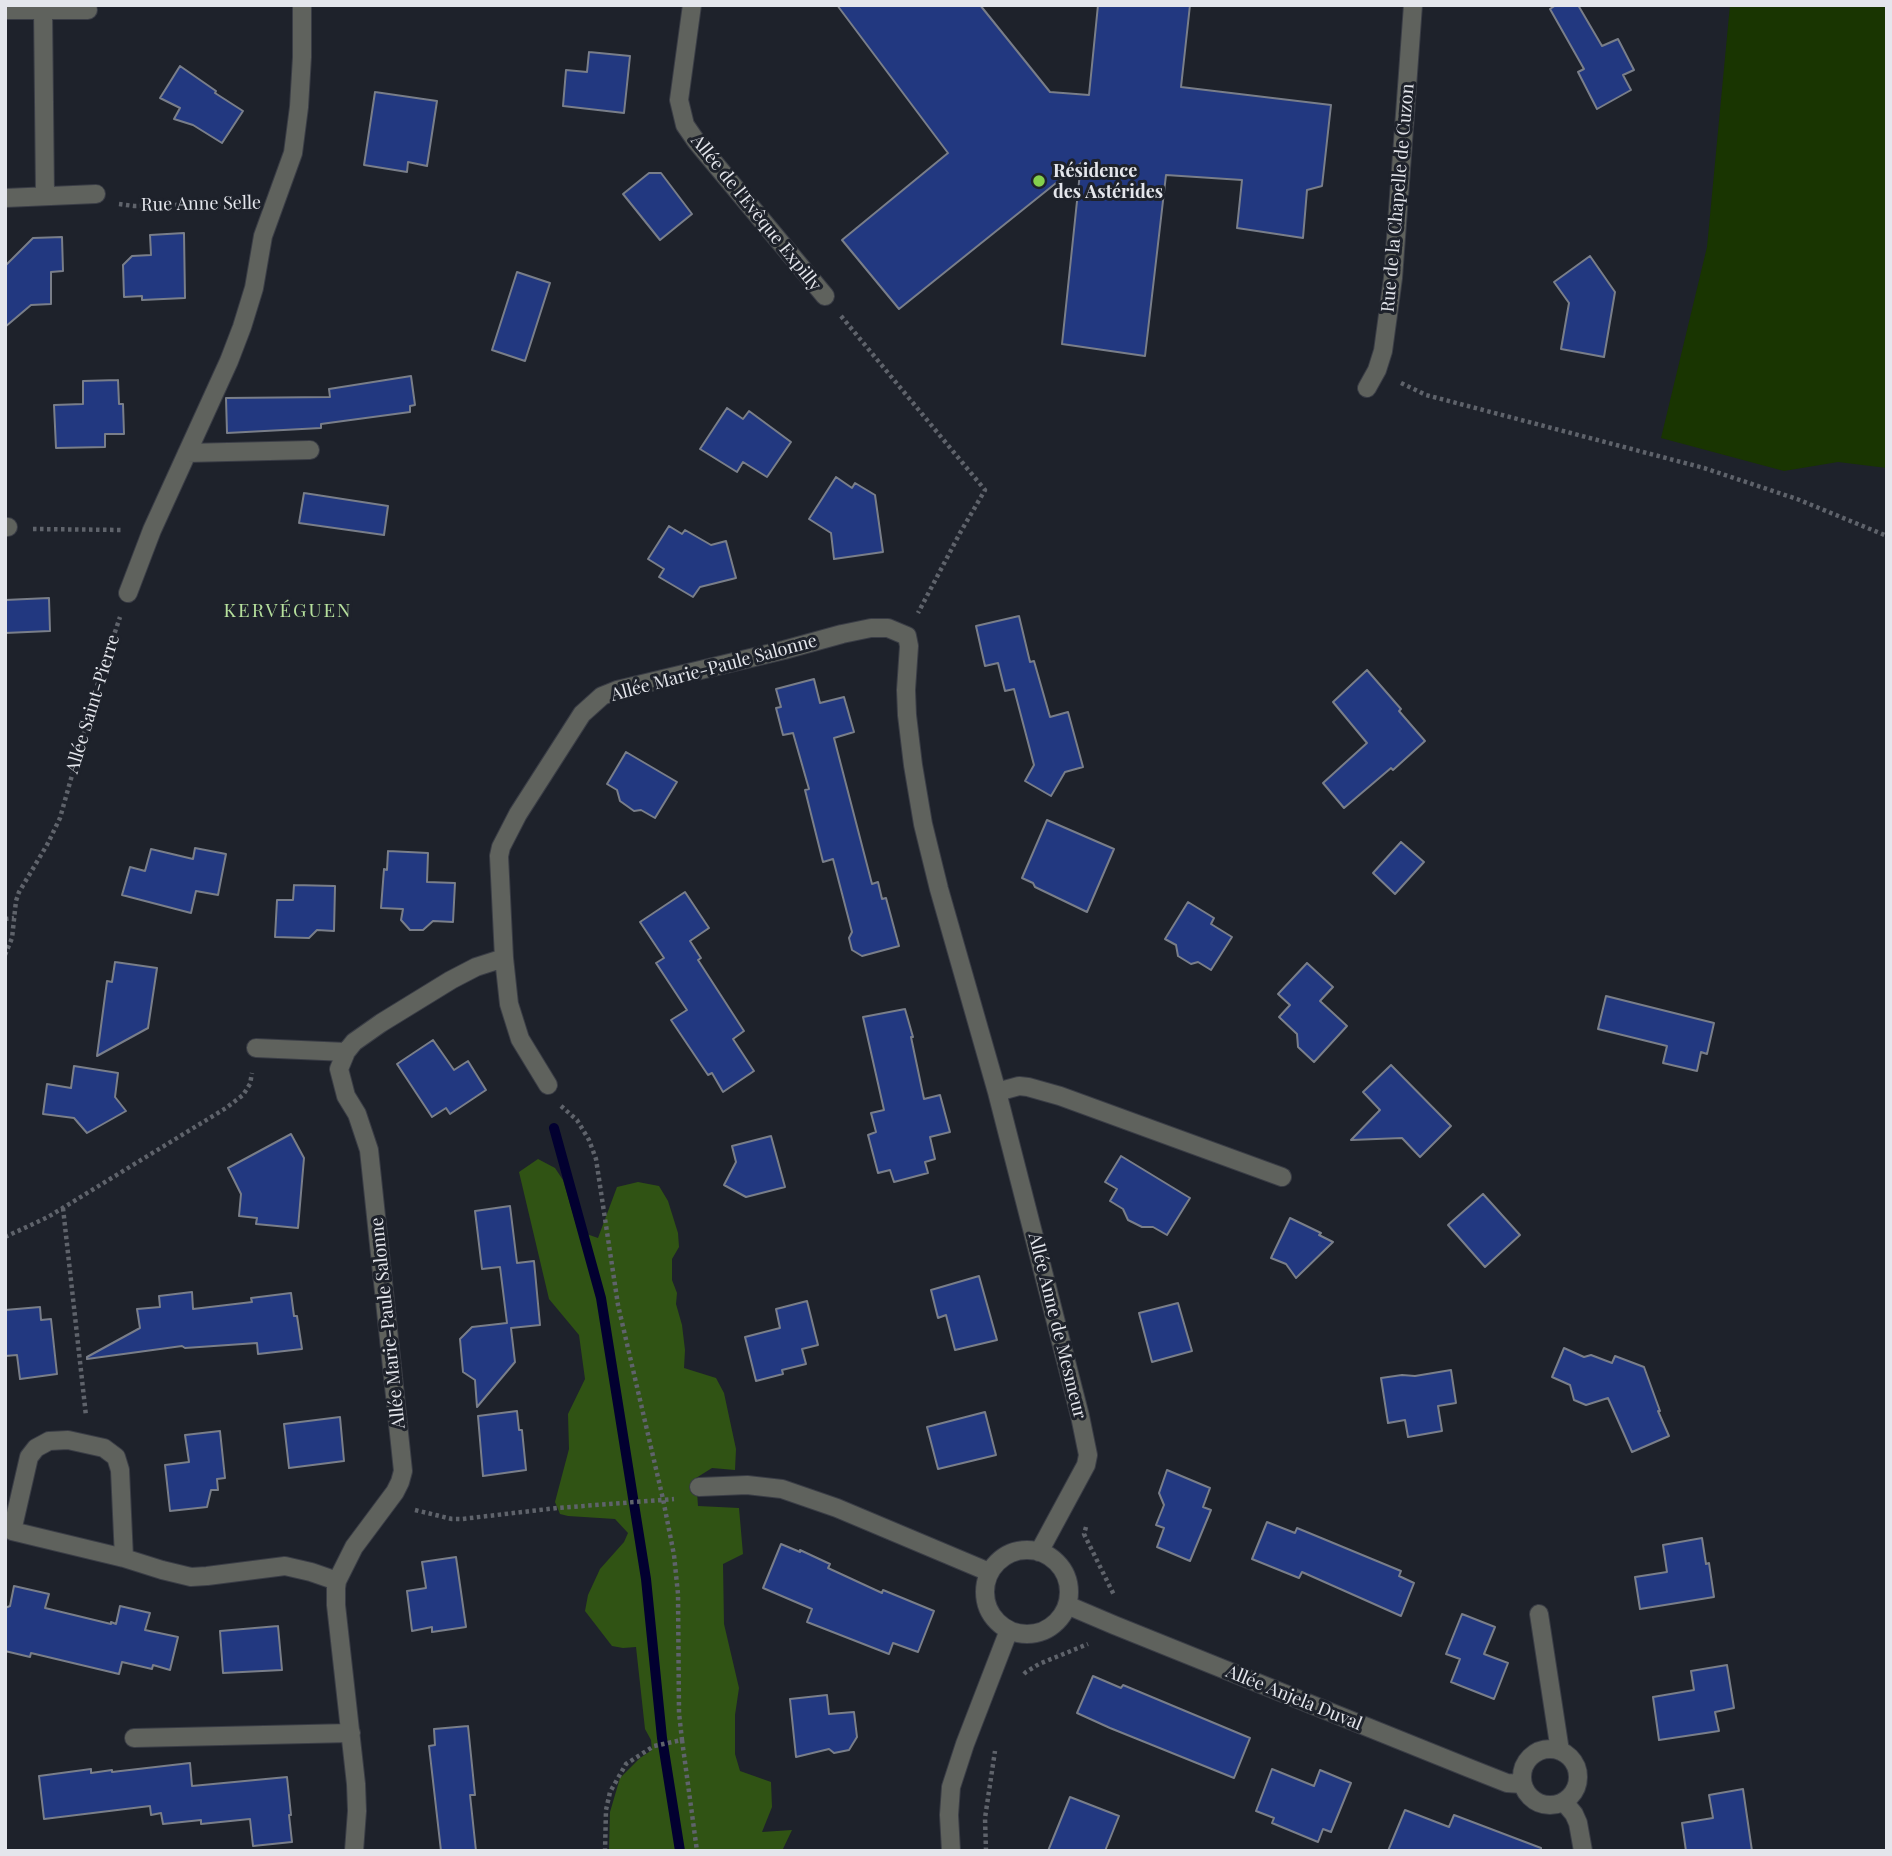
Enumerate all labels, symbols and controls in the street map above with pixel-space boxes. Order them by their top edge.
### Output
street label: Rue de la Chapelle de Cuzon [1377,83,1419,313]
street label: Allée de l'Evêque Expilly [686,130,826,296]
place label: Résidence des Astérides [1053,160,1163,202]
marker: Résidence des Astérides [1031,173,1047,189]
street label: Rue Anne Selle [141,192,261,216]
district label: KERVÉGUEN [225,600,351,622]
street label: Allée Marie-Paule Salonne [609,630,819,706]
street label: Allée Saint-Pierre [62,632,124,776]
street label: Allée Marie-Paule Salonne [366,1216,410,1430]
street label: Allée Anne de Mesmeur [1023,1231,1091,1421]
street label: Allée Anjela Duval [1223,1661,1365,1735]

